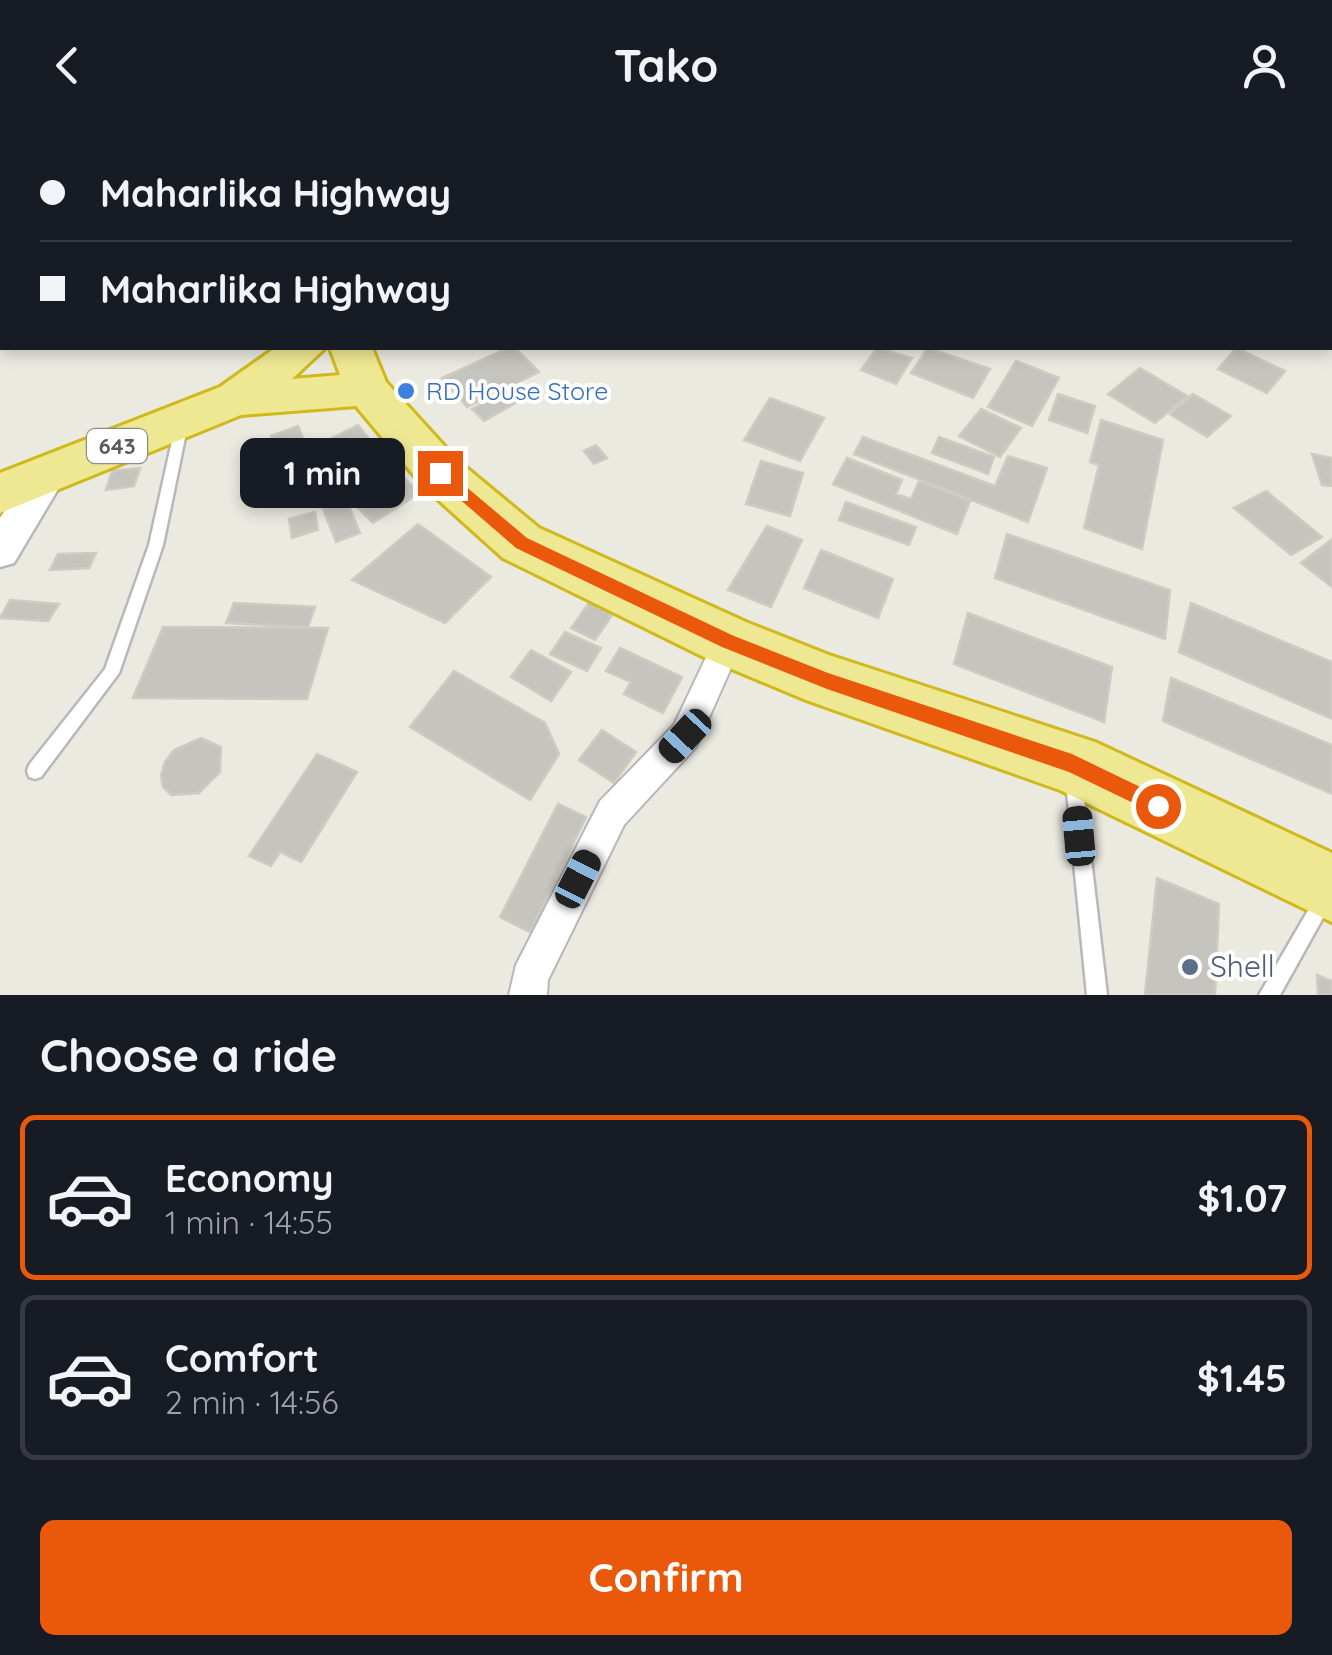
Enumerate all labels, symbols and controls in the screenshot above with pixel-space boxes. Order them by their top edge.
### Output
text: Tako [614,37,718,93]
icon: back [40,38,95,93]
icon: person [1237,38,1292,93]
text: Maharlika Highway [100,169,451,217]
text: Maharlika Highway [100,265,451,313]
place label: RD House Store [426,375,608,406]
marker: RD House Store [395,380,417,402]
road number: 643 [87,429,147,463]
callout: 1 min [240,438,405,508]
route end [418,451,463,496]
text: 1 min [284,453,361,493]
car [654,704,716,768]
route start [1136,784,1181,829]
car [1061,805,1097,867]
car [551,845,605,913]
place label: Shell [1210,947,1275,985]
marker: Shell [1179,956,1201,978]
text: Choose a ride [40,1027,337,1083]
icon: car [45,1153,135,1243]
text: Economy [165,1154,334,1202]
text: $1.07 [1197,1174,1287,1222]
text: 1 min · 14:55 [165,1202,333,1242]
icon: car [45,1333,135,1423]
text: Comfort [165,1334,319,1382]
text: $1.45 [1197,1354,1287,1402]
text: 2 min · 14:56 [165,1382,339,1422]
button: Confirm [40,1520,1292,1635]

